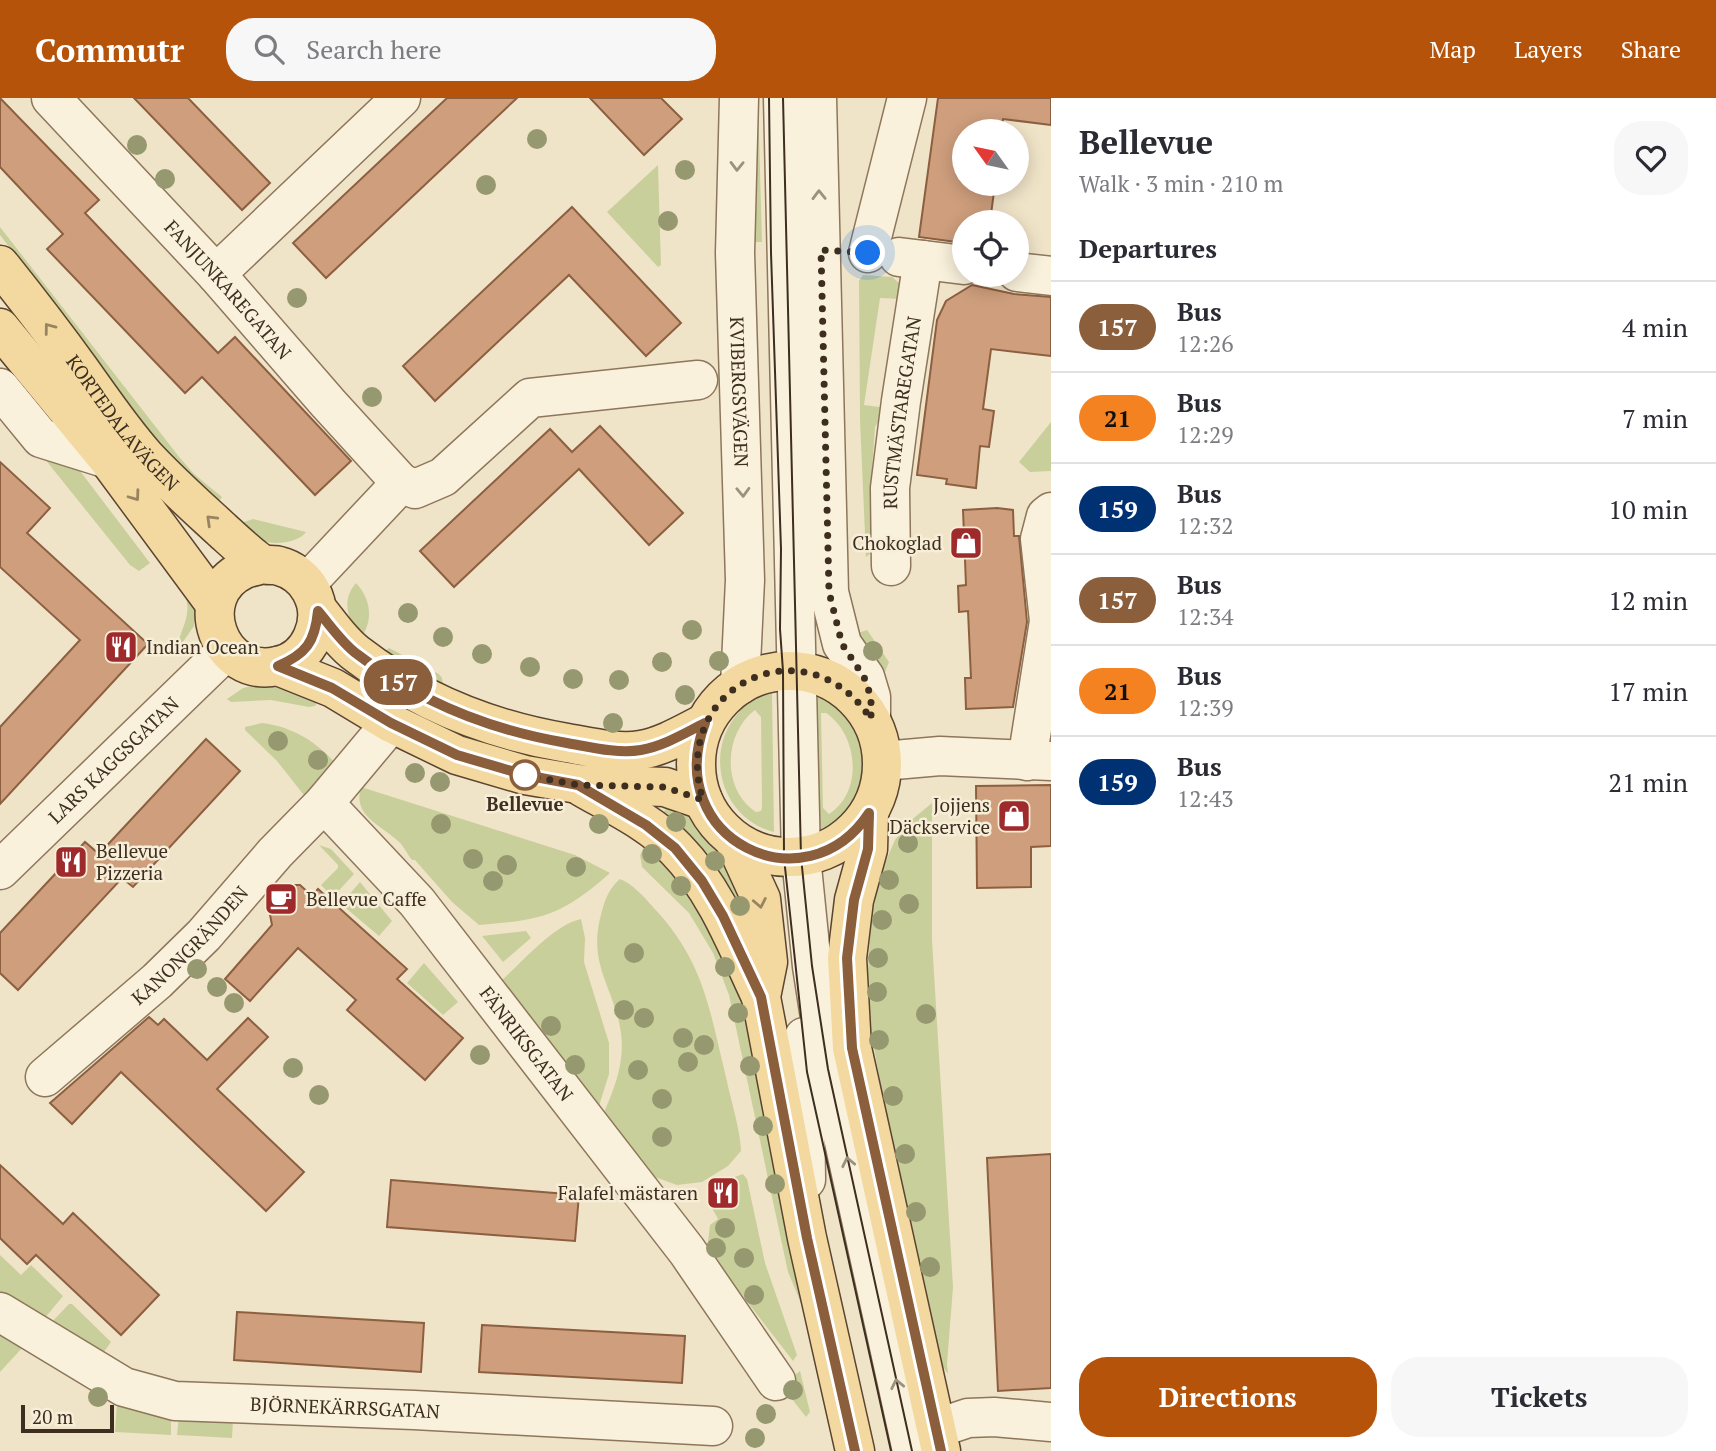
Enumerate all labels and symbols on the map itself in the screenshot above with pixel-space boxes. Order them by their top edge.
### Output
north arrow [952,119,1029,196]
one-way arrow [730,161,745,172]
one-way arrow [812,189,827,200]
street label: FANJUNKAREGATAN [160,214,297,364]
your location [850,235,885,270]
street label: RUSTMÄSTAREGATAN [877,314,926,509]
street label: KVIBERGSVÄGEN [725,316,755,468]
one-way arrow [45,323,57,336]
street label: KORTEDALAVÄGEN [61,349,185,496]
one-way arrow [736,487,751,498]
one-way arrow [127,488,140,500]
one-way arrow [207,515,220,528]
shop icon: Chokoglad [947,524,985,562]
place label: Chokoglad [852,530,942,555]
restaurant icon: Indian Ocean [102,628,140,666]
place label: Indian Ocean [146,634,259,659]
line badge: 157 [358,659,438,705]
street label: LARS KAGGSGATAN [43,691,184,829]
marker: Bellevue [510,760,540,790]
place label: Bellevue [486,791,564,816]
place label: Jojjens Däckservice [889,792,990,839]
shop icon: Jojjens Däckservice [995,797,1033,835]
place label: Bellevue Pizzeria [96,838,168,885]
restaurant icon: Bellevue Pizzeria [52,843,90,881]
street label: KANONGRÄNDEN [126,880,253,1010]
cafe icon: Bellevue Caffe [262,880,300,918]
place label: Bellevue Caffe [306,886,427,911]
one-way arrow [752,897,767,909]
street label: FÄNRIKSGATAN [475,981,579,1106]
one-way arrow [842,1156,857,1168]
restaurant icon: Falafel mästaren [704,1174,742,1212]
place label: Falafel mästaren [558,1180,698,1205]
one-way arrow [891,1378,906,1390]
street label: BJÖRNEKÄRRSGATAN [250,1391,441,1423]
scale bar [21,1402,114,1434]

